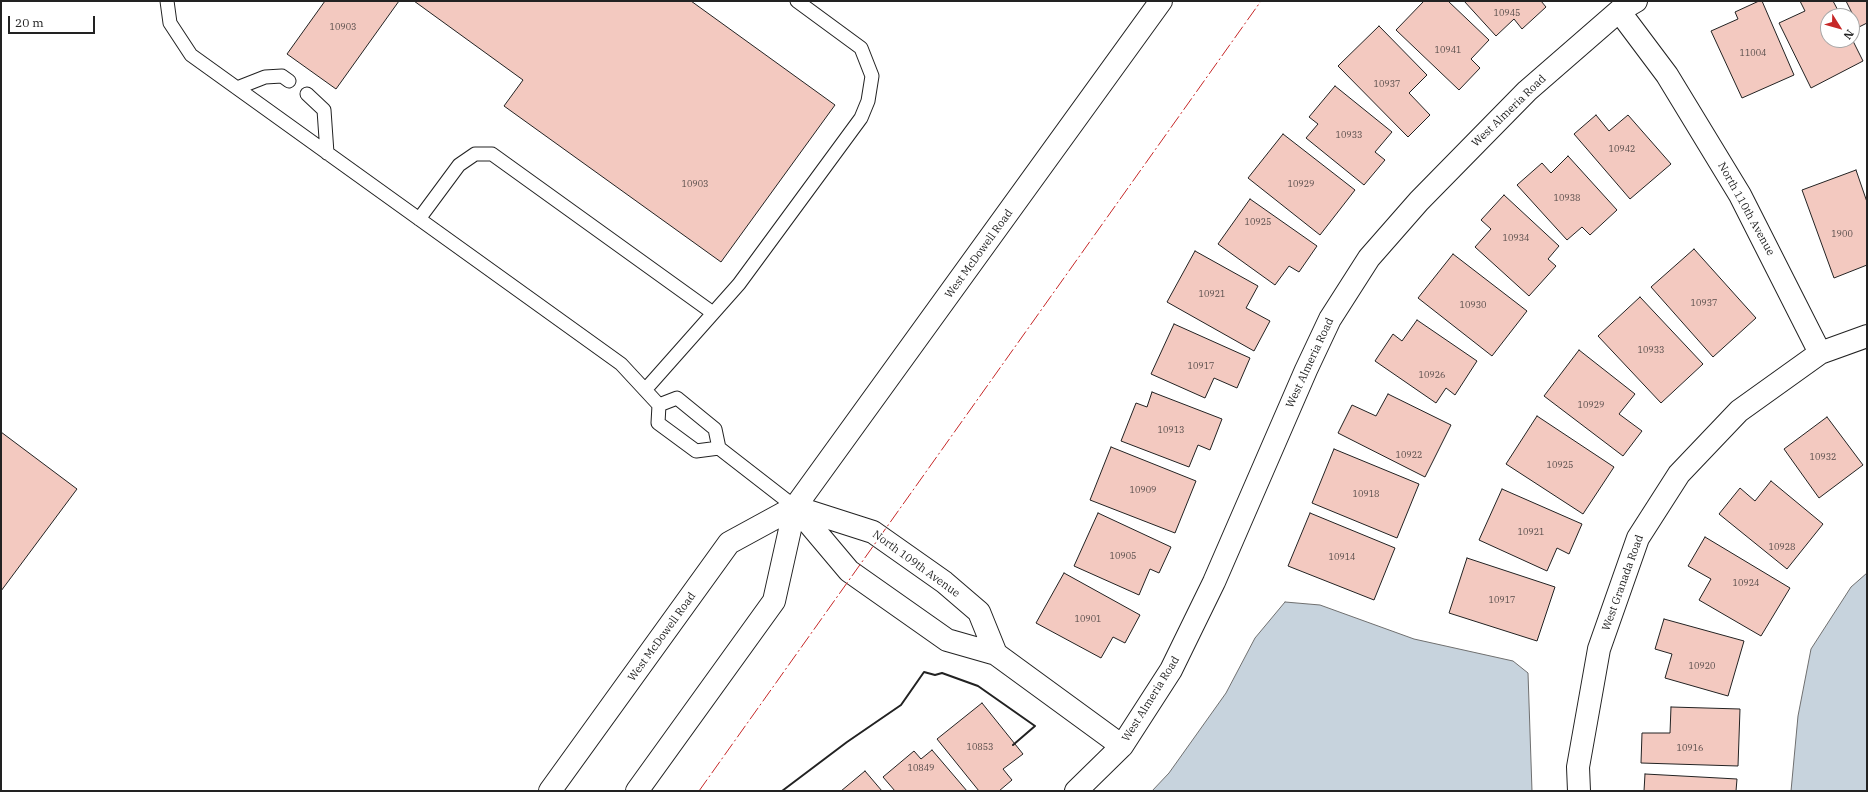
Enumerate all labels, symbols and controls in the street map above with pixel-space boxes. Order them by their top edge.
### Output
scale bar [10,8,97,34]
house number: 10945 [1494,8,1520,18]
north arrow [1820,8,1860,48]
text: 20 m [15,15,44,30]
house number: 10903 [330,22,356,32]
text: N [1841,27,1857,42]
house number: 10941 [1435,45,1461,55]
house number: 11004 [1740,48,1766,58]
street label: West Almeria Road [1469,72,1549,150]
house number: 10937 [1374,79,1400,89]
house number: 10933 [1336,130,1362,140]
house number: 10942 [1609,144,1635,154]
street label: North 110th Avenue [1715,160,1777,258]
house number: 10903 [682,179,708,189]
house number: 10929 [1288,179,1314,189]
house number: 10938 [1554,193,1580,203]
street label: West McDowell Road [942,207,1016,301]
house number: 10925 [1245,217,1271,227]
house number: 1900 [1831,229,1853,239]
house number: 10934 [1503,233,1529,243]
house number: 10921 [1199,289,1225,299]
house number: 10937 [1691,298,1717,308]
house number: 10930 [1460,300,1486,310]
street label: West Almeria Road [1283,316,1337,410]
house number: 10933 [1638,345,1664,355]
house number: 10917 [1188,361,1214,371]
house number: 10926 [1419,370,1445,380]
house number: 10929 [1578,400,1604,410]
house number: 10913 [1158,425,1184,435]
house number: 10922 [1396,450,1422,460]
house number: 10932 [1810,452,1836,462]
house number: 10925 [1547,460,1573,470]
house number: 10909 [1130,485,1156,495]
house number: 10918 [1353,489,1379,499]
house number: 10921 [1518,527,1544,537]
street label: North 109th Avenue [870,528,962,600]
street label: West Granada Road [1600,533,1646,633]
house number: 10928 [1769,542,1795,552]
house number: 10905 [1110,551,1136,561]
house number: 10914 [1329,552,1355,562]
house number: 10924 [1733,578,1759,588]
street label: West McDowell Road [625,590,699,684]
house number: 10917 [1489,595,1515,605]
house number: 10901 [1075,614,1101,624]
street label: West Almeria Road [1119,654,1183,744]
house number: 10920 [1689,661,1715,671]
house number: 10853 [967,742,993,752]
house number: 10916 [1677,743,1703,753]
house number: 10849 [908,763,934,773]

